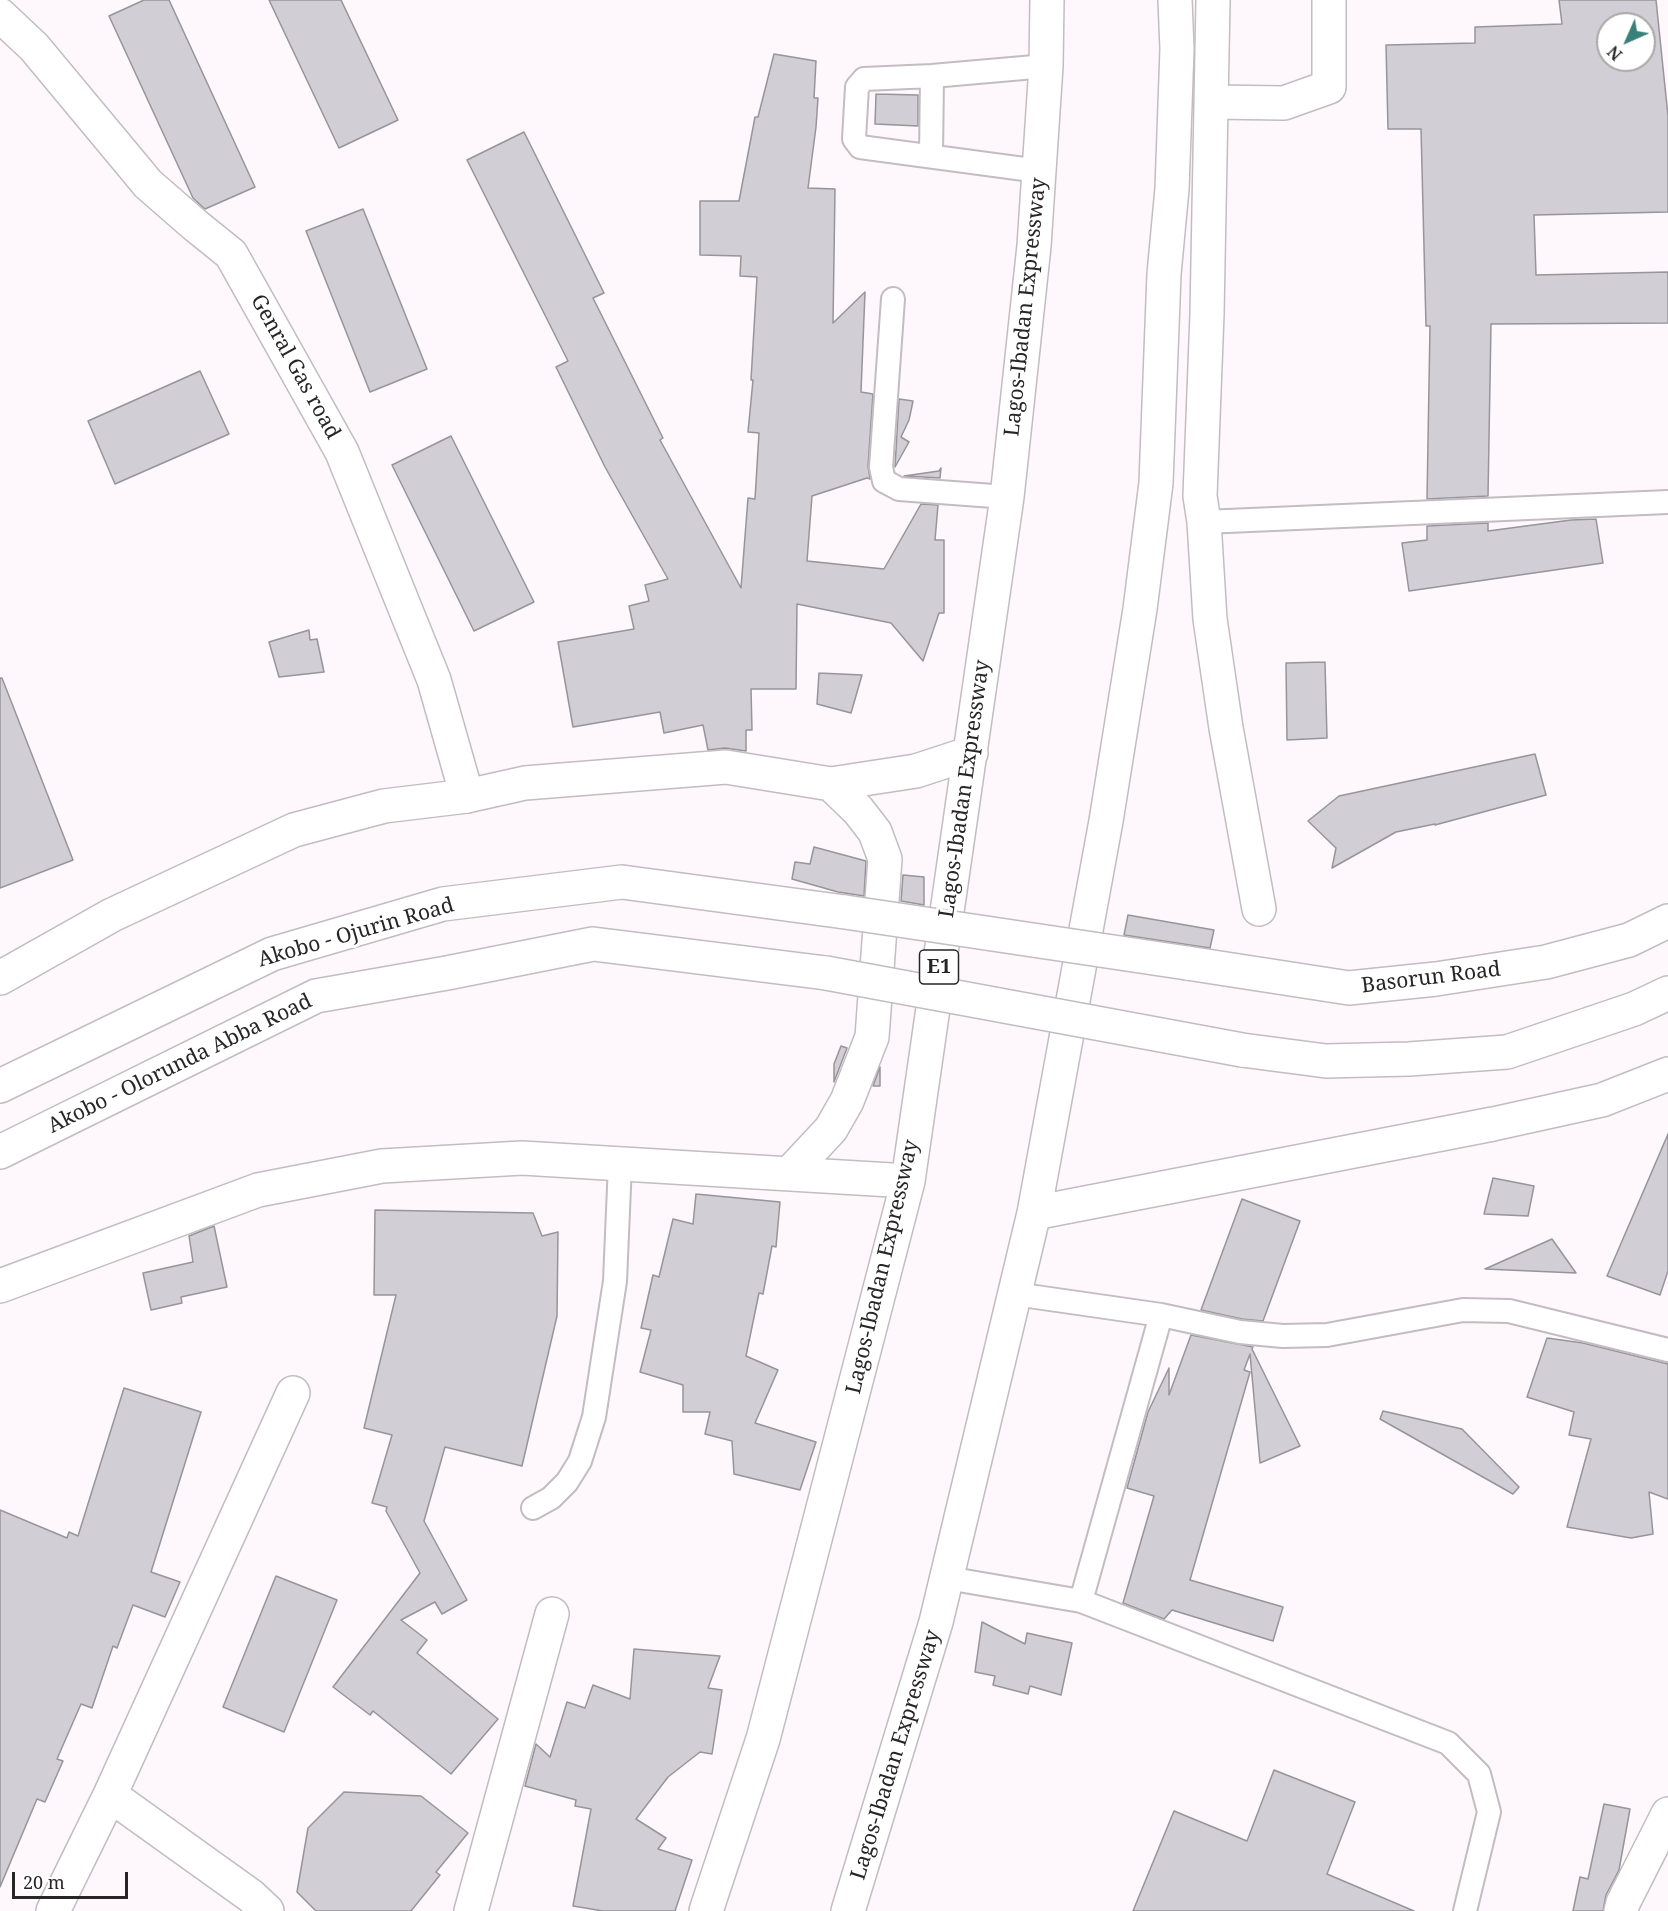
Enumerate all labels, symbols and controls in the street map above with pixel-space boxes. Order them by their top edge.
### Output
north arrow [1596,12,1656,72]
text: N [1602,41,1627,66]
street label: Lagos-Ibadan Expressway [1000,176,1052,438]
street label: Genral Gas road [245,290,345,444]
street label: Lagos-Ibadan Expressway [934,659,996,919]
street label: Akobo - Ojurin Road [255,893,457,973]
road number: E1 [920,950,958,984]
street label: Basorun Road [1360,957,1502,999]
street label: Akobo - Olorunda Abba Road [44,989,316,1139]
street label: Lagos-Ibadan Expressway [841,1137,925,1397]
street label: Lagos-Ibadan Expressway [846,1627,946,1883]
scale bar [15,1860,130,1898]
text: 20 m [23,1870,65,1894]

